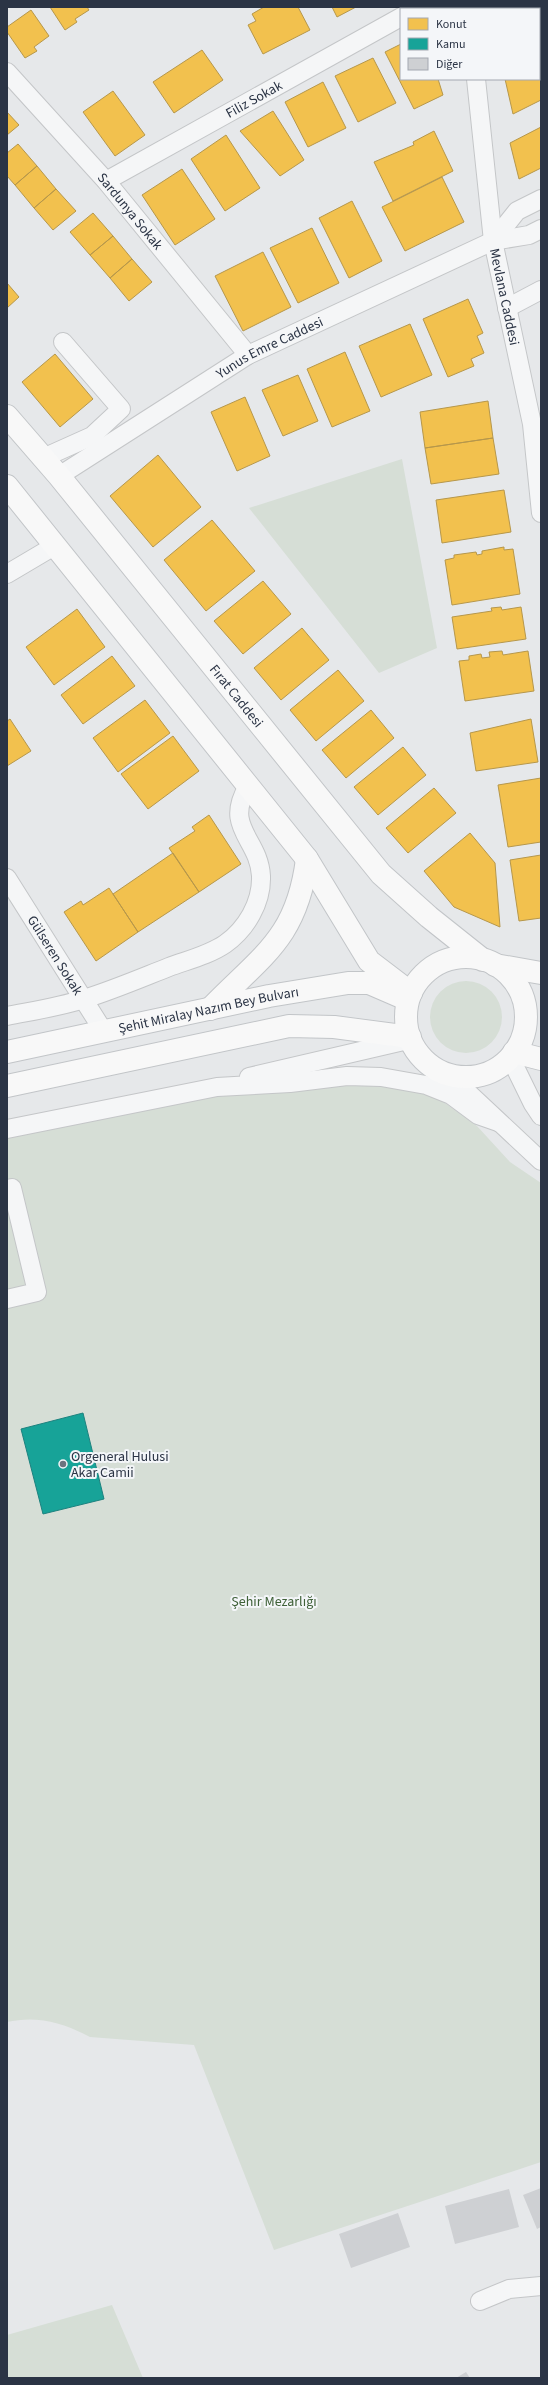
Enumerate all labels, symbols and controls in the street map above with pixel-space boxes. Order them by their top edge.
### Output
legend [400,8,540,80]
text: Konut [436,16,467,33]
text: Kamu [436,36,465,53]
text: Diğer [436,56,463,73]
street label: Filiz Sokak [222,76,286,124]
street label: Sardunya Sokak [92,169,167,255]
street label: Mevlana Caddesi [484,247,524,347]
street label: Yunus Emre Caddesi [212,312,327,384]
street label: Fırat Caddesi [204,661,268,732]
street label: Gülseren Sokak [22,912,87,999]
street label: Şehit Miralay Nazım Bey Bulvarı [117,982,300,1039]
place label: Orgeneral Hulusi Akar Camii [71,1447,169,1483]
marker: Orgeneral Hulusi Akar Camii [58,1459,68,1469]
park label: Şehir Mezarlığı [231,1592,317,1612]

